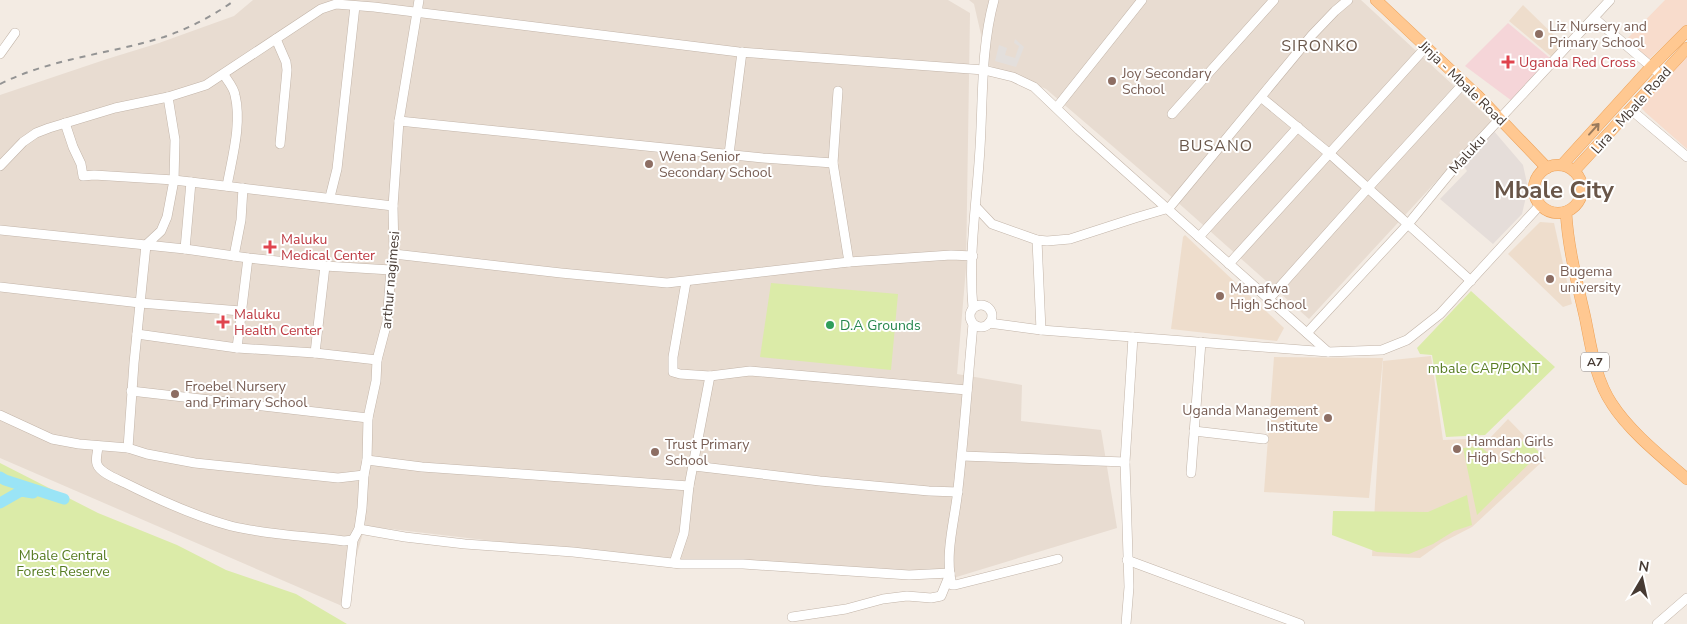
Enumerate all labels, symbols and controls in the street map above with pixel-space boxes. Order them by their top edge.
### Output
place label: Liz Nursery and Primary School [1549,17,1647,52]
marker: Liz Nursery and Primary School [1533,28,1545,40]
district label: SIRONKO [1281,35,1359,57]
street label: Jinja - Mbale Road [1414,36,1511,130]
place label: Uganda Red Cross [1519,53,1636,72]
marker: Uganda Red Cross [1501,55,1515,69]
street label: Lira - Mbale Road [1587,63,1676,158]
place label: Joy Secondary School [1121,64,1212,99]
marker: Joy Secondary School [1106,75,1118,87]
one-way arrow [1589,122,1600,135]
street label: Maluku [1445,131,1490,178]
district label: BUSANO [1179,135,1253,157]
place label: Wena Senior Secondary School [659,147,773,182]
marker: Wena Senior Secondary School [643,158,655,170]
district label: Mbale City [1494,174,1614,206]
place label: Maluku Medical Center [281,230,375,265]
street label: arthur nagimesi [377,230,404,330]
marker: Maluku Medical Center [263,240,277,254]
place label: Bugema university [1560,262,1622,297]
marker: Bugema university [1544,273,1556,285]
place label: Manafwa High School [1230,279,1307,314]
marker: Manafwa High School [1214,290,1226,302]
place label: Maluku Health Center [234,305,322,340]
marker: Maluku Health Center [216,315,230,329]
place label: D.A Grounds [840,316,921,335]
marker: D.A Grounds [824,319,836,331]
road number: A7 [1581,352,1609,372]
park label: mbale CAP/PONT [1428,359,1541,378]
place label: Froebel Nursery and Primary School [185,377,308,412]
marker: Froebel Nursery and Primary School [169,388,181,400]
place label: Uganda Management Institute [1182,401,1318,436]
marker: Uganda Management Institute [1322,412,1334,424]
place label: Hamdan Girls High School [1467,432,1554,467]
place label: Trust Primary School [665,435,750,470]
marker: Hamdan Girls High School [1451,443,1463,455]
marker: Trust Primary School [649,446,661,458]
park label: Mbale Central Forest Reserve [16,546,110,581]
north arrow [1617,554,1667,604]
text: N [1637,556,1651,577]

